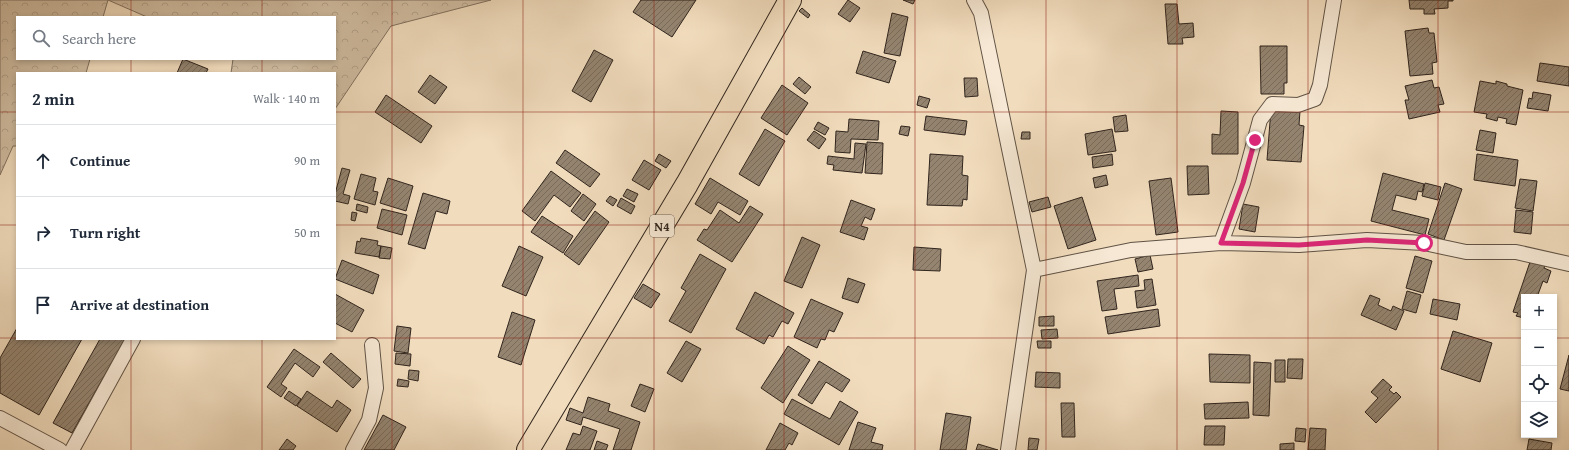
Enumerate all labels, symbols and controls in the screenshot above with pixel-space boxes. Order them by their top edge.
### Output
search box [16,16,336,60]
icon: search [30,27,52,49]
text: Search here [62,28,136,49]
text: 2 min [32,86,74,111]
text: Walk · 140 m [253,89,320,108]
route end [1246,131,1264,149]
icon: ahead [32,150,54,172]
text: Continue [70,150,131,171]
text: 90 m [294,151,320,170]
road number: N4 [650,215,674,237]
icon: right [32,222,54,244]
text: Turn right [70,222,141,243]
text: 50 m [294,223,320,242]
route start [1415,234,1433,252]
icon: arrive [32,294,54,316]
text: Arrive at destination [70,294,209,315]
map controls [1521,294,1557,438]
button: + [1521,294,1557,330]
button: − [1521,330,1557,366]
button: locate [1521,366,1557,402]
button: layers [1521,402,1557,438]

